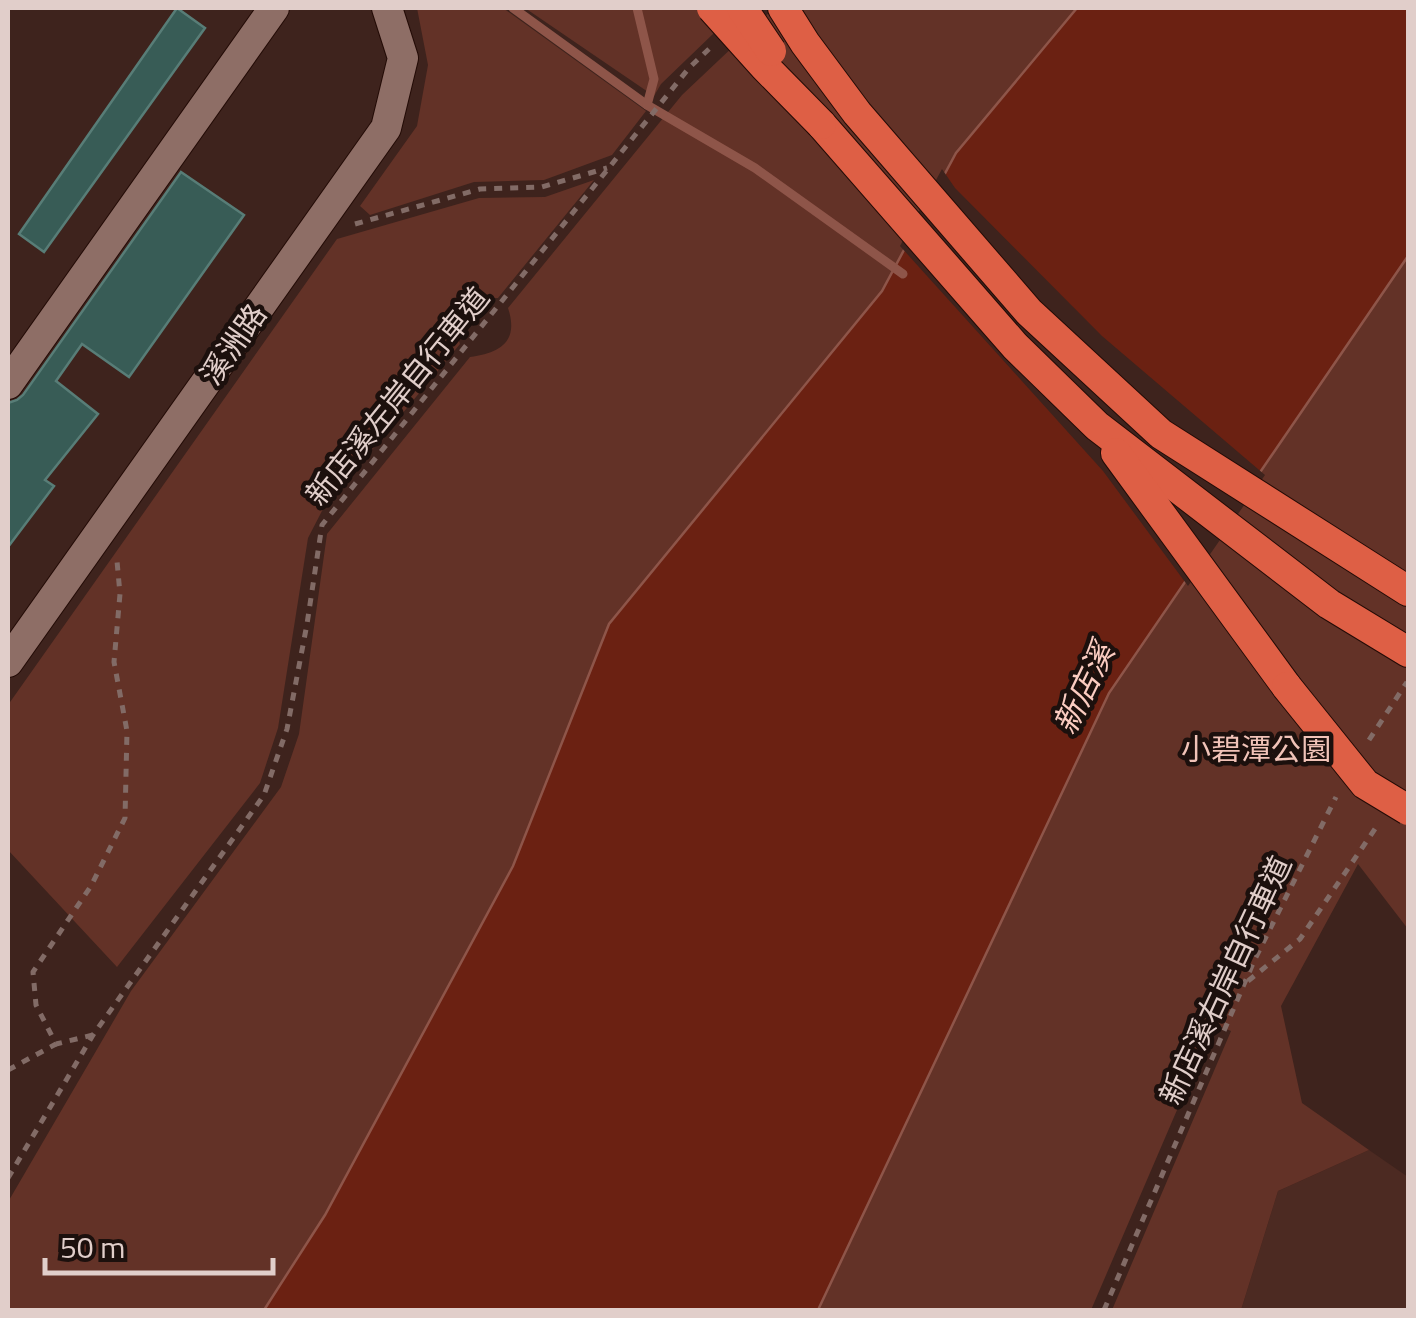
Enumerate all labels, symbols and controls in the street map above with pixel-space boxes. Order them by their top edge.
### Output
street label: 新店溪左岸自行車道 [294,277,500,515]
street label: 溪洲路 [188,294,278,394]
water label: 新店溪 [1040,631,1127,742]
park label: 小碧潭公園 [1181,726,1331,772]
street label: 新店溪右岸自行車道 [1147,848,1303,1112]
scale bar [45,1213,272,1275]
text: 50 m [60,1224,125,1270]

